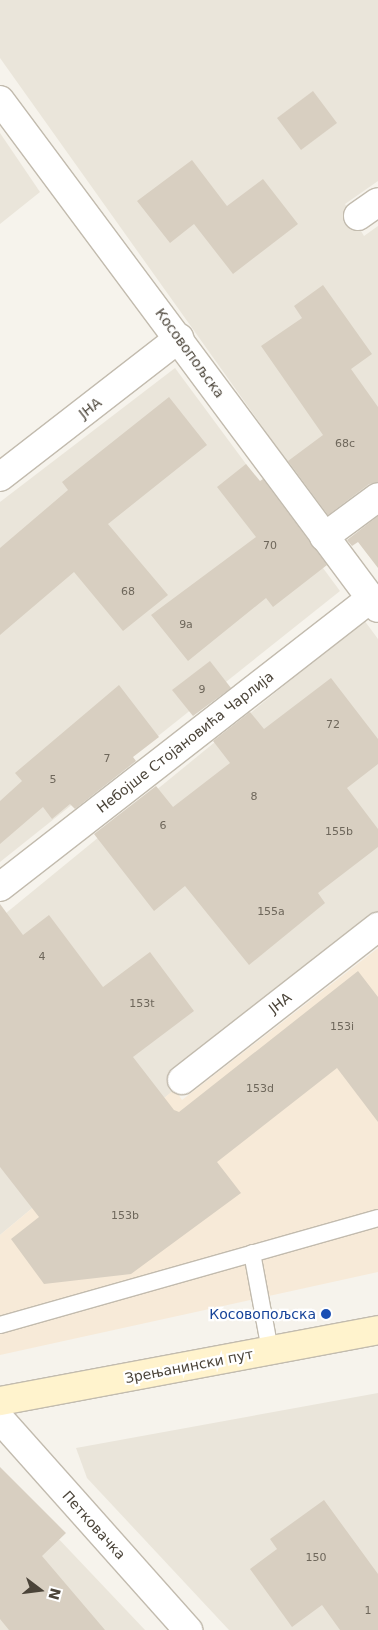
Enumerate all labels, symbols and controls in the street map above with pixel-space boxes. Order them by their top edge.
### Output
street label: Косовопољска [152,305,228,401]
street label: ЈНА [75,394,105,422]
house number: 68c [335,437,355,451]
house number: 70 [263,539,277,553]
house number: 68 [121,585,135,599]
house number: 9a [179,618,193,632]
street label: Небојше Стојановића Чарлија [93,668,277,816]
house number: 9 [199,683,205,697]
house number: 72 [326,718,340,732]
house number: 7 [104,752,110,766]
house number: 5 [50,773,56,787]
house number: 8 [251,790,257,804]
house number: 6 [160,819,166,833]
house number: 155b [325,825,353,839]
house number: 155a [257,905,285,919]
house number: 4 [39,950,45,964]
street label: ЈНА [265,989,295,1017]
house number: 153t [129,997,155,1011]
house number: 153i [330,1020,354,1034]
house number: 153d [246,1082,274,1096]
house number: 153b [111,1209,139,1223]
place label: Косовопољска [209,1306,316,1322]
marker: Косовопољска [320,1308,332,1320]
street label: Зрењанински пут [123,1345,255,1387]
street label: Петковачка [59,1487,129,1563]
house number: 150 [306,1551,326,1565]
north arrow [15,1565,65,1615]
text: N [45,1586,64,1602]
house number: 1 [365,1604,371,1618]

